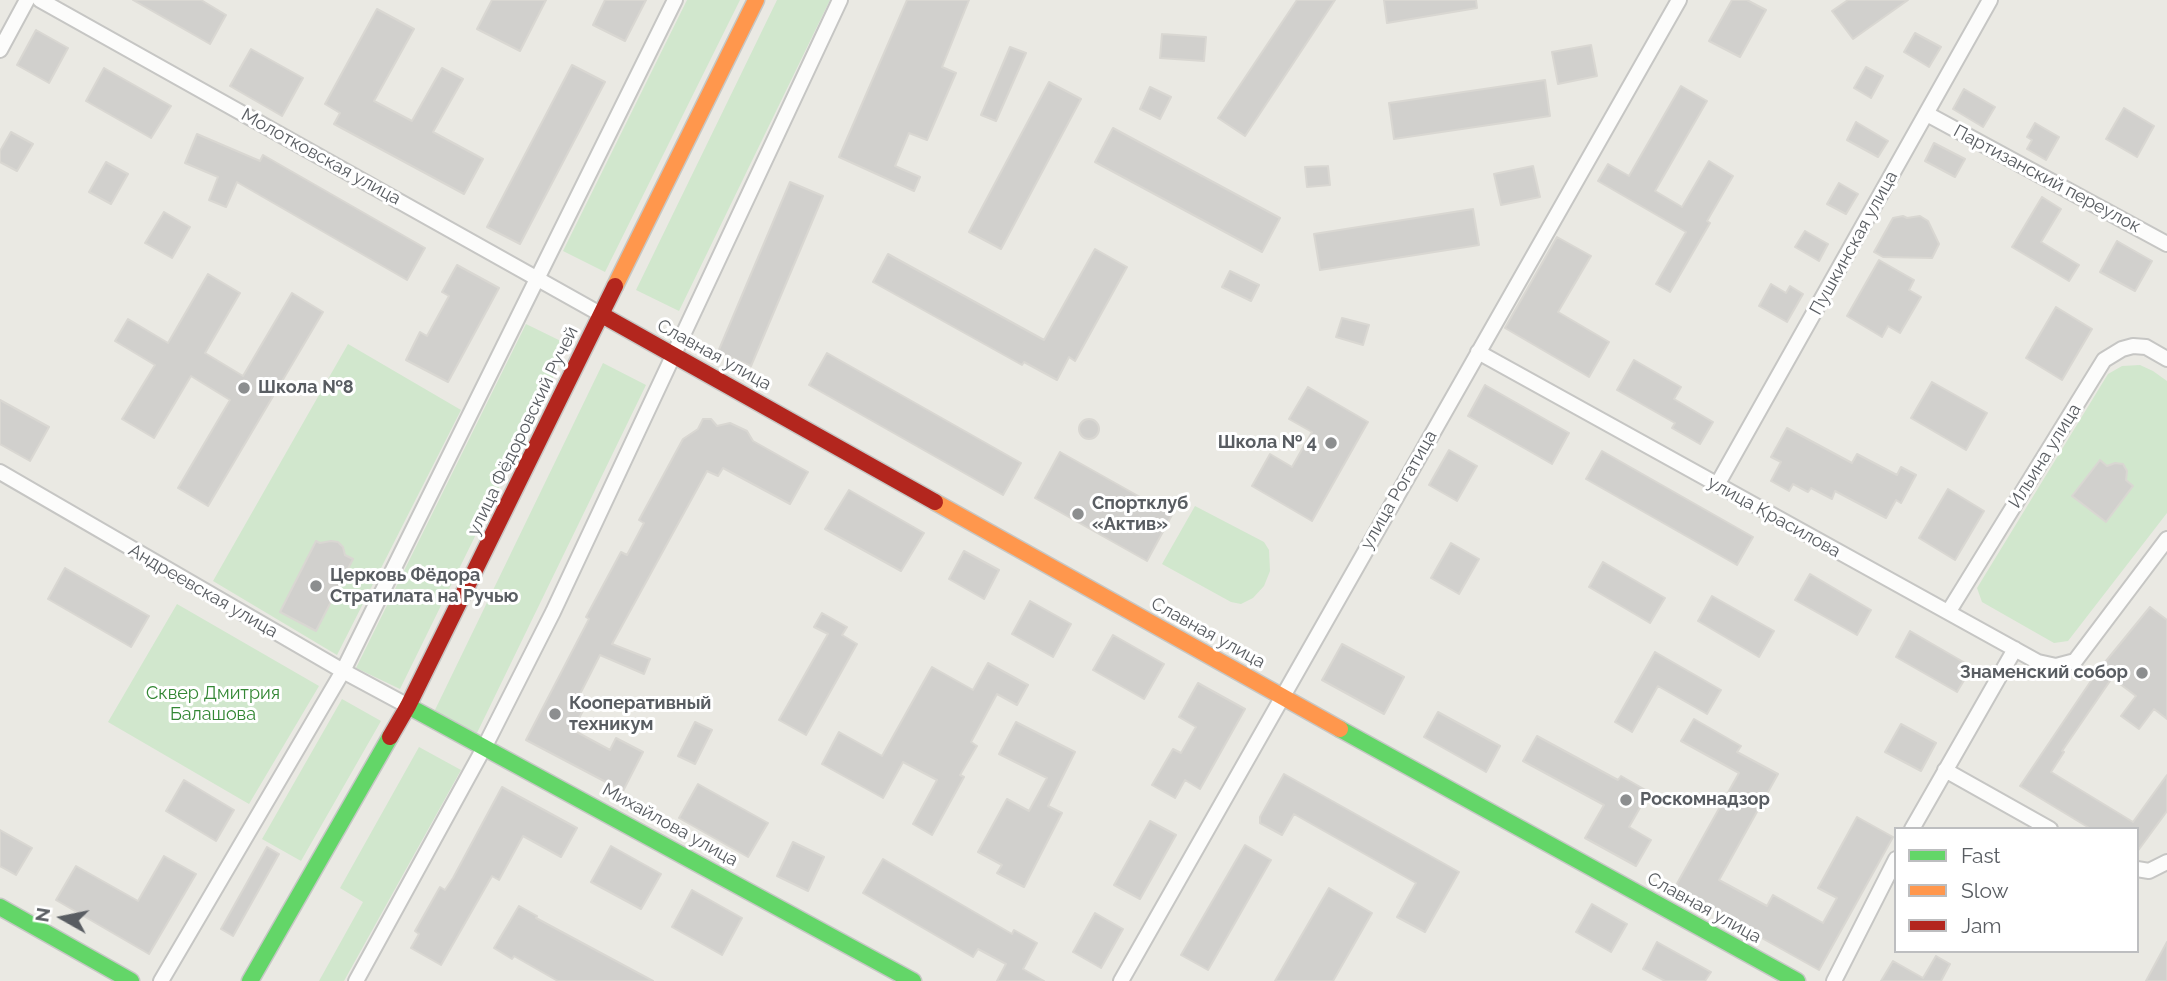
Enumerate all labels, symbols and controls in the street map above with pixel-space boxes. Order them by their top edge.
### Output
street label: Молотковская улица [238,104,404,210]
street label: Партизанский переулок [1950,120,2144,238]
street label: Пушкинская улица [1805,167,1903,319]
street label: Славная улица [653,315,775,395]
street label: улица Фёдоровский Ручей [463,323,583,539]
place label: Школа №8 [258,377,354,399]
marker: Школа №8 [236,380,252,396]
street label: Ильина улица [2004,400,2086,512]
street label: улица Рогатица [1356,427,1442,553]
place label: Школа № 4 [1218,432,1317,454]
marker: Школа № 4 [1323,435,1339,451]
street label: улица Красилова [1704,471,1844,563]
place label: Спортклуб «Актив» [1092,493,1188,536]
marker: Спортклуб «Актив» [1070,506,1086,522]
street label: Андреевская улица [124,539,282,643]
place label: Церковь Фёдора Стратилата на Ручью [330,565,518,608]
marker: Церковь Фёдора Стратилата на Ручью [308,578,324,594]
street label: Славная улица [1147,593,1269,673]
place label: Знаменский собор [1960,662,2128,684]
marker: Знаменский собор [2134,665,2150,681]
park label: Сквер Дмитрия Балашова [146,683,280,726]
place label: Кооперативный техникум [569,693,711,736]
marker: Кооперативный техникум [547,706,563,722]
street label: Михайлова улица [598,779,742,871]
place label: Роскомнадзор [1640,789,1770,811]
marker: Роскомнадзор [1618,792,1634,808]
legend [1894,827,2139,953]
text: Fast [1961,843,2001,868]
street label: Славная улица [1643,868,1765,948]
text: Slow [1961,878,2009,903]
north arrow [28,883,98,953]
text: N [30,906,54,924]
text: Jam [1961,913,2002,938]

